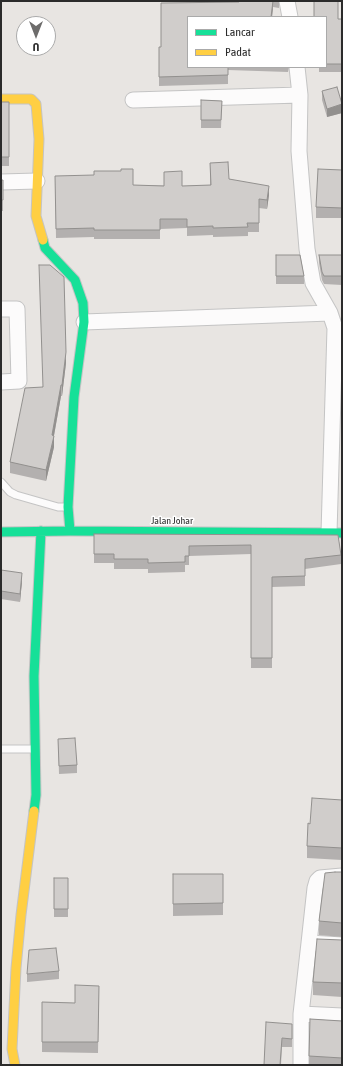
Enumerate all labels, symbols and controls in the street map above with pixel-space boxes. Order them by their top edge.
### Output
north arrow [16,16,56,56]
legend [187,16,327,68]
text: Lancar [225,25,255,39]
text: U [33,41,39,53]
text: Padat [225,45,251,59]
street label: Jalan Johar [151,515,193,527]

